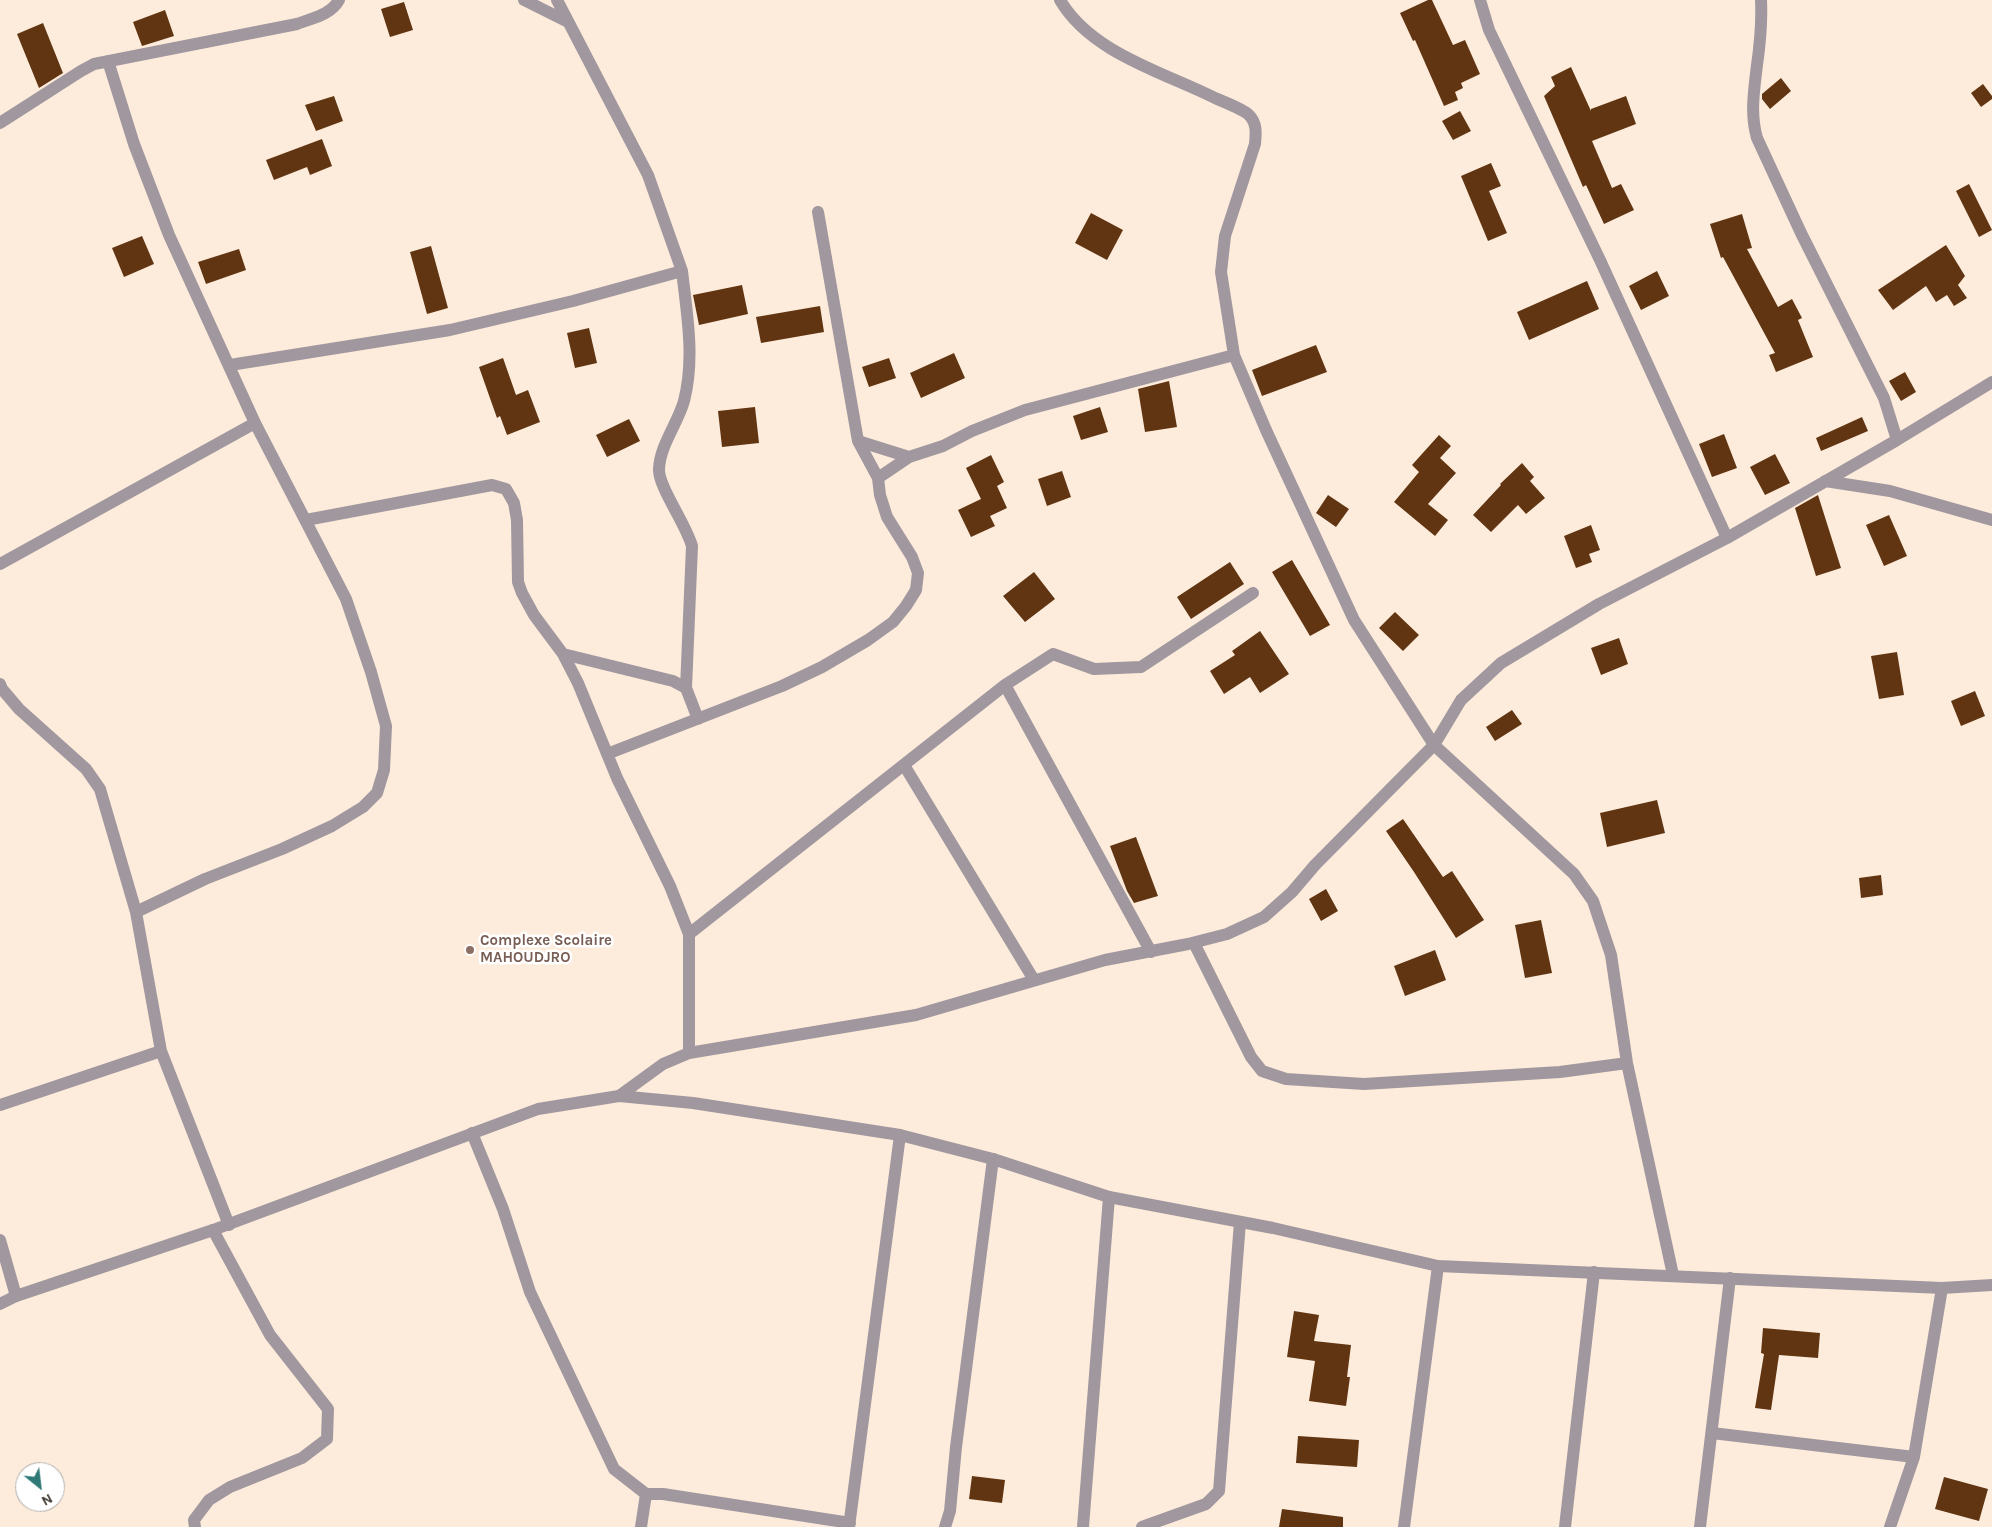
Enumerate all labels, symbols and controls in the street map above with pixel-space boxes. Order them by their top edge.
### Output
place label: Complexe Scolaire MAHOUDJRO [480,932,612,967]
marker: Complexe Scolaire MAHOUDJRO [464,944,476,956]
north arrow [15,1462,65,1512]
text: N [39,1490,56,1510]

